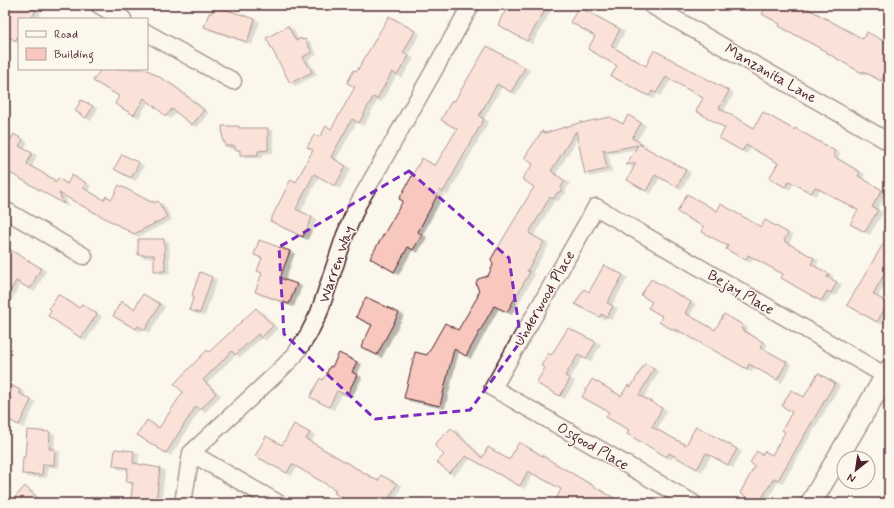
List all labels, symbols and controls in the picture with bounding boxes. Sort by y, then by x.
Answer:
legend [18,18,148,70]
text: Road [54,27,78,43]
street label: Manzanita Lane [721,39,820,108]
text: Building [54,47,94,64]
street label: Warren Way [314,223,360,306]
street label: Underwood Place [509,247,580,350]
street label: Bejay Place [703,266,778,320]
street label: Osgood Place [552,418,632,476]
north arrow [836,450,876,490]
text: N [845,470,858,486]

